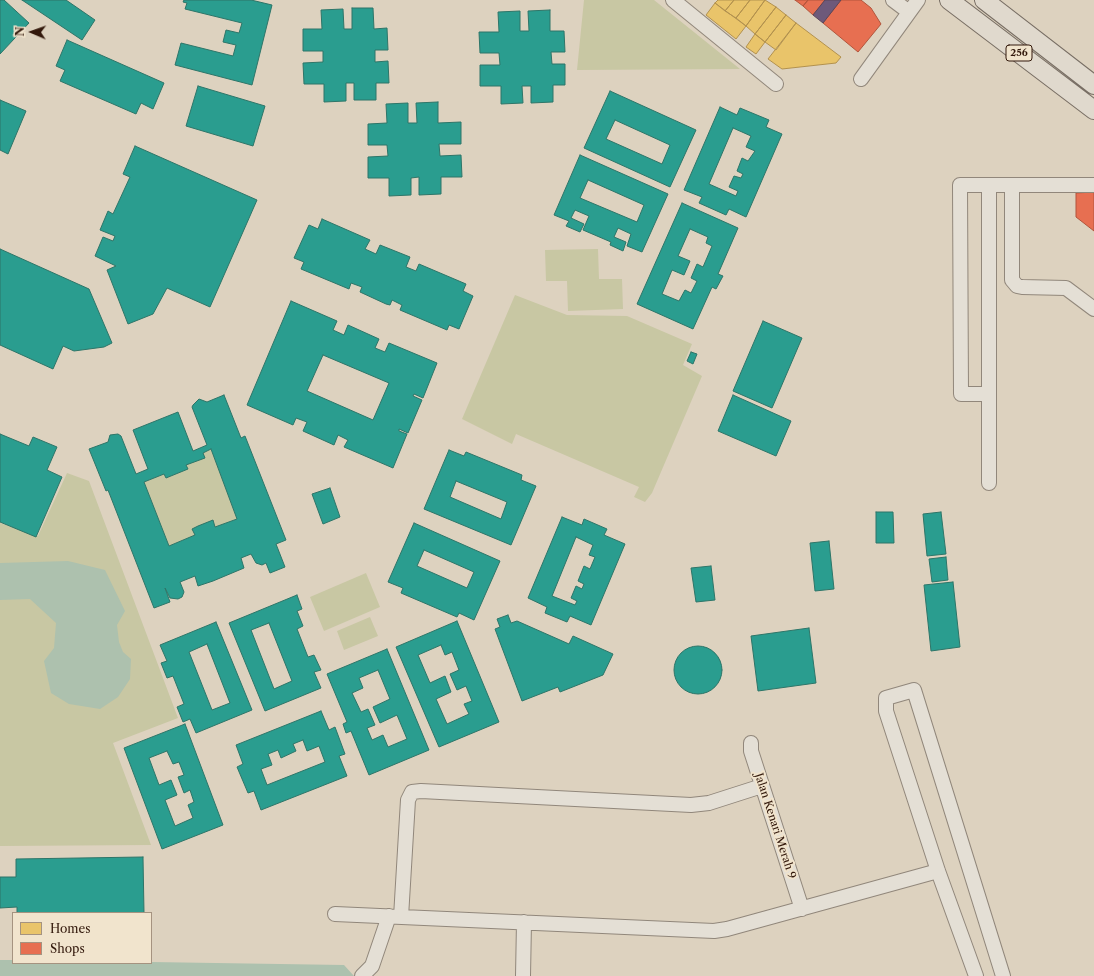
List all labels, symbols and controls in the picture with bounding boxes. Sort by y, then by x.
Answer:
north arrow [12,12,52,52]
text: N [13,27,27,37]
road number: 256 [1006,45,1032,61]
street label: Jalan Kenari Merah 9 [752,772,798,880]
legend [12,912,152,964]
text: Homes [50,921,90,936]
text: Shops [50,941,85,956]

